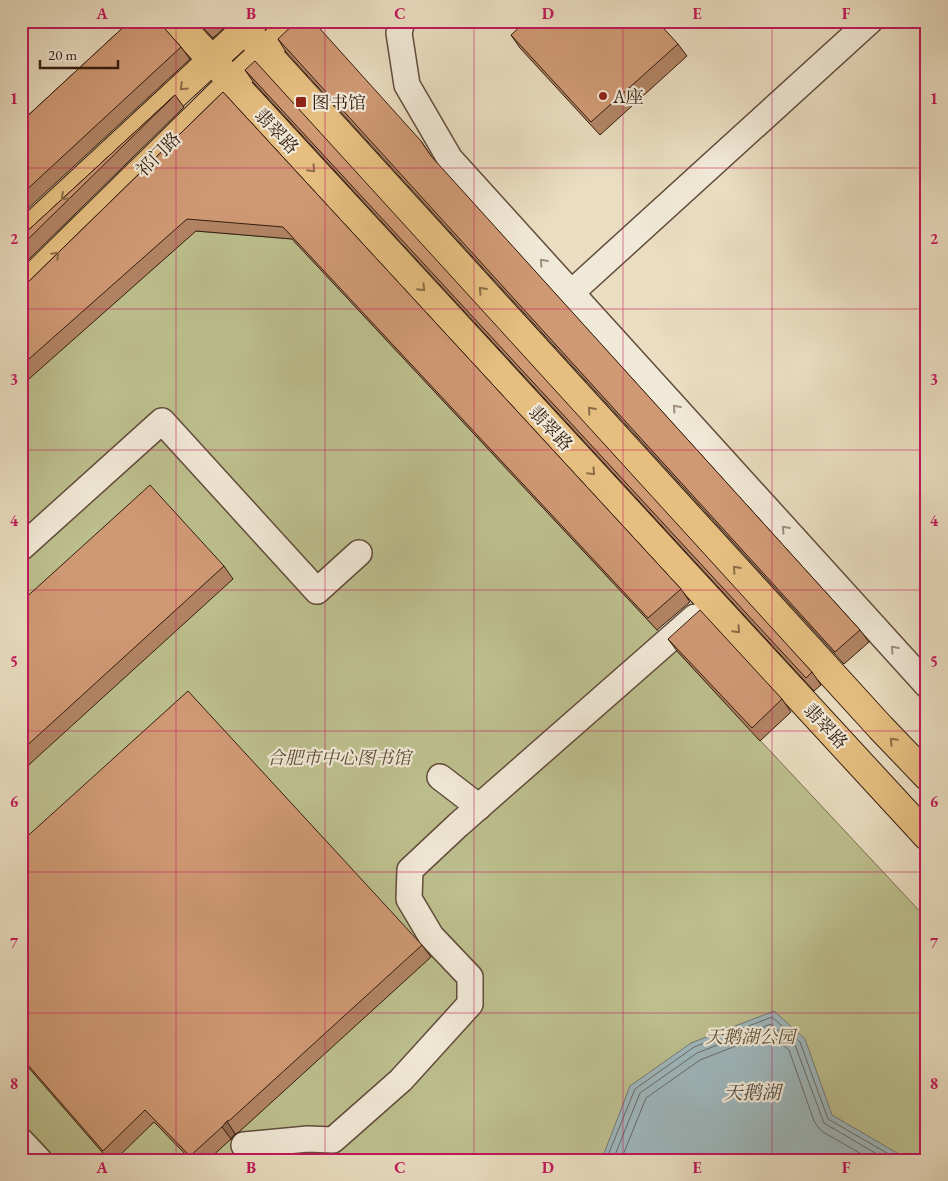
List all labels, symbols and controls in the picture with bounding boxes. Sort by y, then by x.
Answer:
text: A [95,3,108,24]
text: B [246,3,256,24]
text: C [394,3,406,24]
text: D [542,3,554,24]
text: E [692,3,702,24]
text: F [842,3,851,24]
scale bar [40,38,118,70]
text: 20 m [48,45,77,64]
one-way arrow [180,81,189,90]
place label: A座 [612,85,643,108]
text: 1 [10,88,18,109]
text: 1 [930,88,938,109]
marker: A座 [597,90,609,102]
place label: 图书馆 [312,91,366,114]
marker: 图书馆 [294,95,308,109]
street label: 翡翠路 [250,103,304,159]
street label: 祁门路 [131,127,185,181]
one-way arrow [306,163,315,172]
one-way arrow [61,191,70,200]
text: 2 [10,228,19,249]
text: 2 [930,228,939,249]
one-way arrow [50,252,59,261]
one-way arrow [540,258,549,267]
one-way arrow [416,283,425,292]
one-way arrow [479,287,488,296]
text: 3 [10,369,18,390]
text: 3 [930,369,938,390]
street label: 翡翠路 [524,400,578,456]
one-way arrow [673,405,682,414]
one-way arrow [588,407,597,416]
one-way arrow [586,467,595,476]
text: 4 [10,510,19,531]
text: 4 [930,510,939,531]
one-way arrow [782,525,791,534]
one-way arrow [733,566,742,575]
one-way arrow [732,625,741,634]
one-way arrow [891,645,900,654]
text: 5 [10,651,18,672]
text: 5 [930,651,938,672]
street label: 翡翠路 [799,698,853,754]
one-way arrow [890,737,899,746]
park label: 合肥市中心图书馆 [267,746,414,769]
text: 6 [10,791,19,812]
text: 6 [930,791,939,812]
text: 7 [10,932,19,953]
text: 7 [930,932,939,953]
park label: 天鹅湖公园 [705,1025,798,1048]
text: 8 [10,1073,18,1094]
text: 8 [930,1073,938,1094]
water label: 天鹅湖 [723,1080,783,1105]
text: A [95,1157,108,1178]
text: B [246,1157,256,1178]
text: C [394,1157,406,1178]
text: D [542,1157,554,1178]
text: E [692,1157,702,1178]
text: F [842,1157,851,1178]

